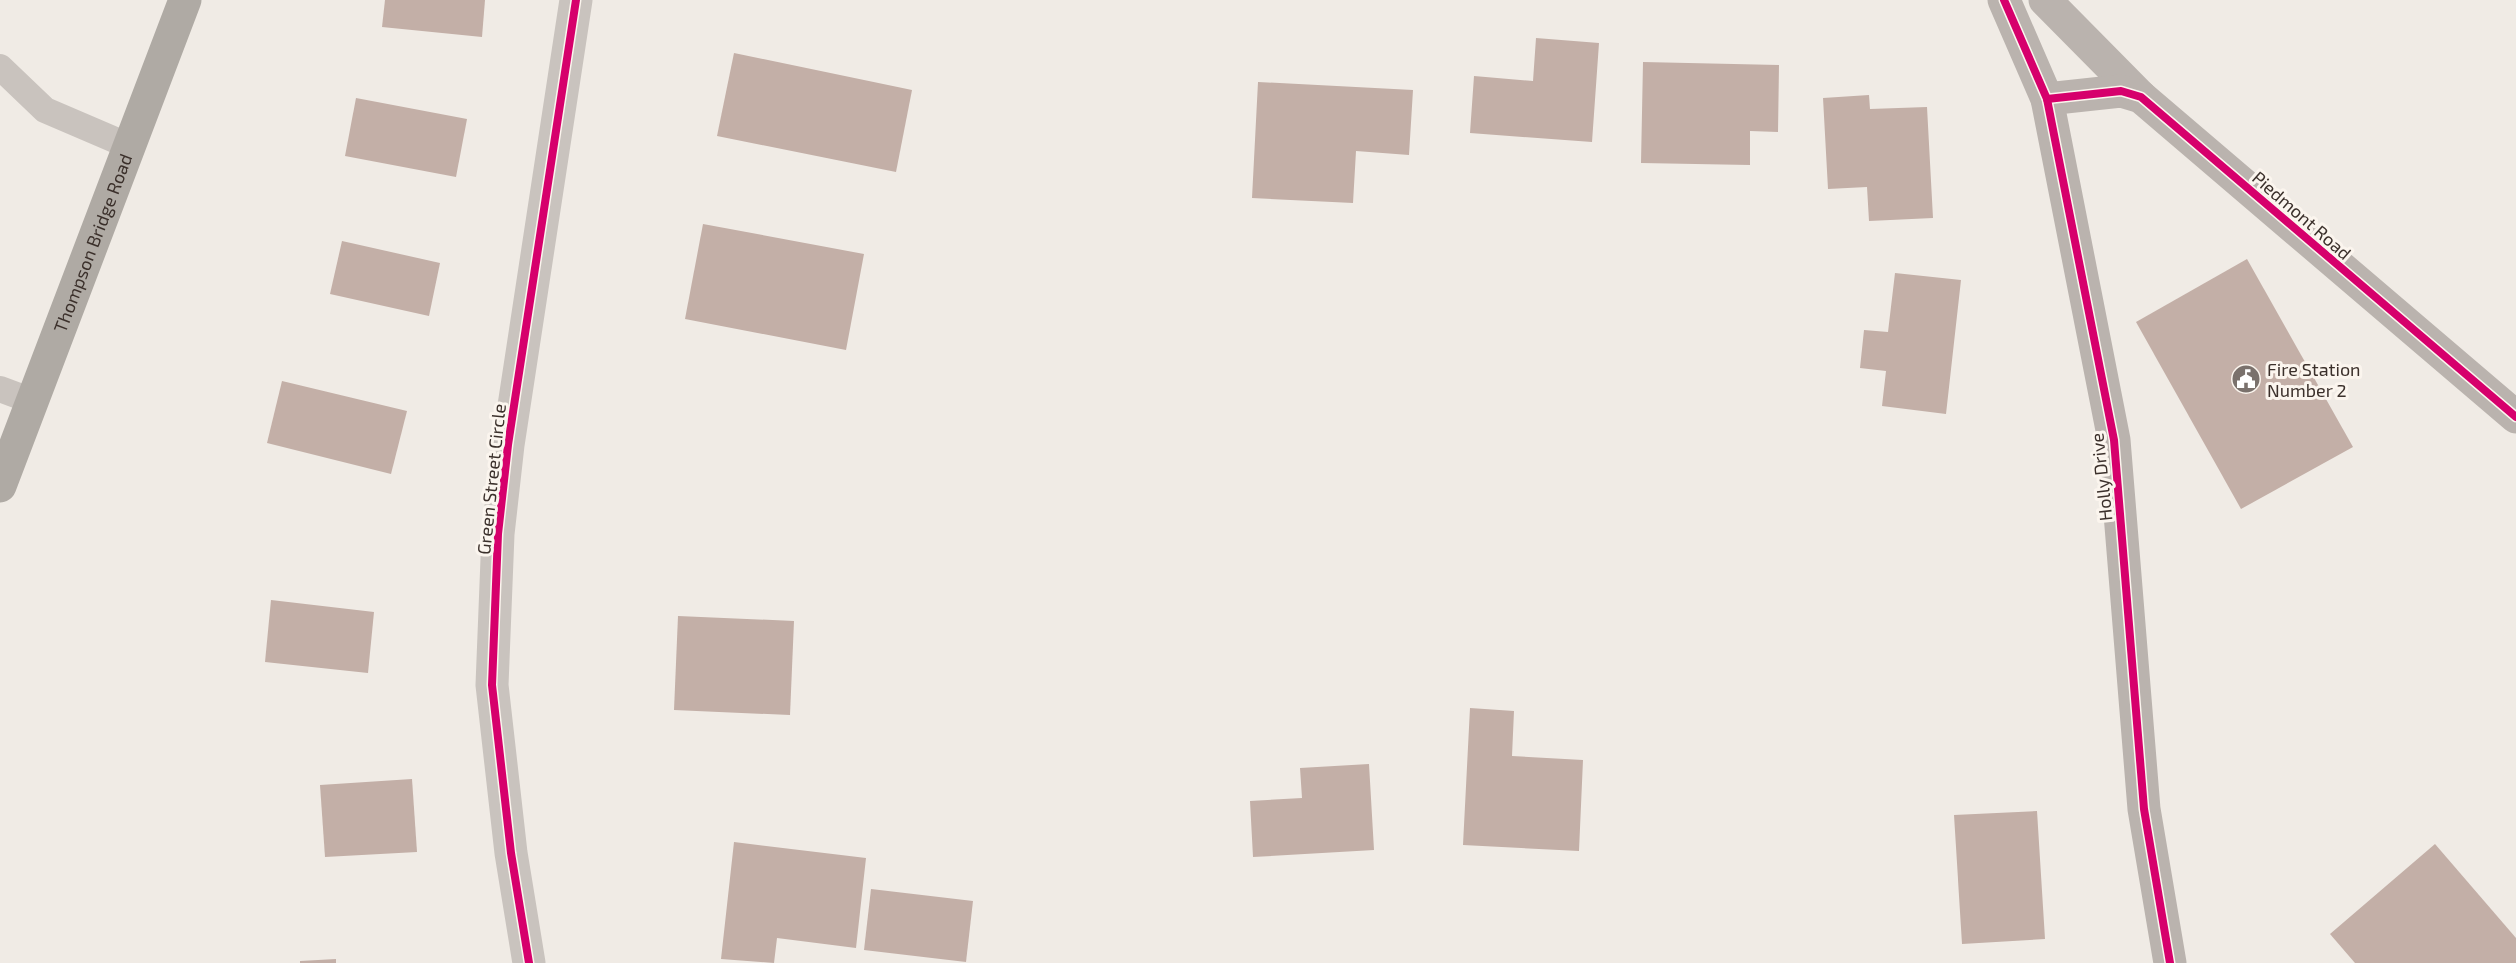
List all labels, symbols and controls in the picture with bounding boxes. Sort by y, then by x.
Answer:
street label: Thompson Bridge Road [48,150,137,336]
street label: Piedmont Road [2248,166,2356,264]
place label: Fire Station Number 2 [2267,358,2361,401]
public building icon: Fire Station Number 2 [2230,363,2262,395]
street label: Green Street Circle [472,402,510,556]
street label: Holly Drive [2085,432,2117,522]

